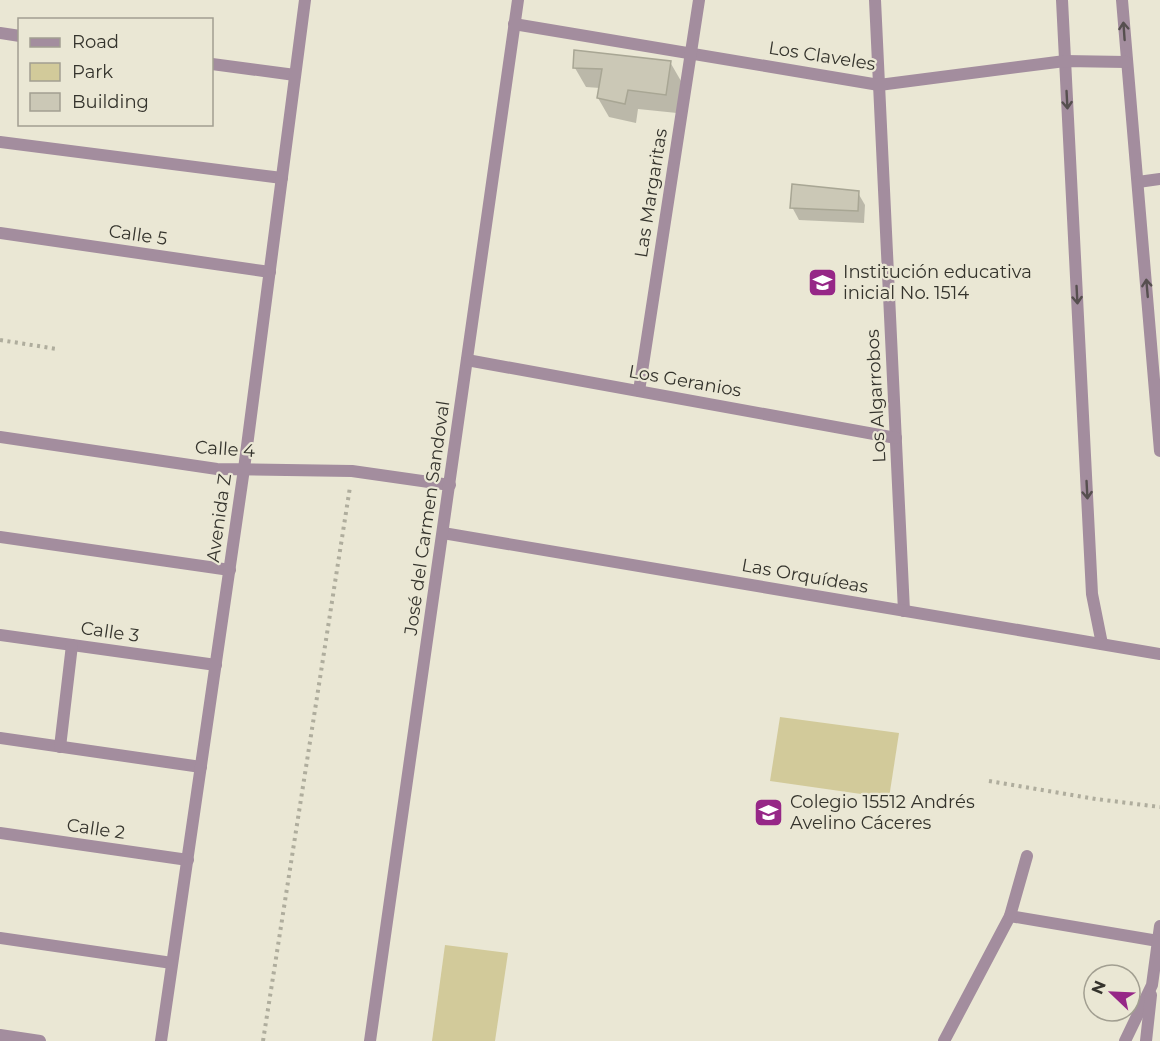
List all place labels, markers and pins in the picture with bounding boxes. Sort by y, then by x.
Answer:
place label: Institución educativa inicial No. 1514 [843,261,1032,304]
school or university icon: Institución educativa inicial No. 1514 [806,266,838,298]
place label: Colegio 15512 Andrés Avelino Cáceres [790,791,975,834]
school or university icon: Colegio 15512 Andrés Avelino Cáceres [753,796,785,828]

